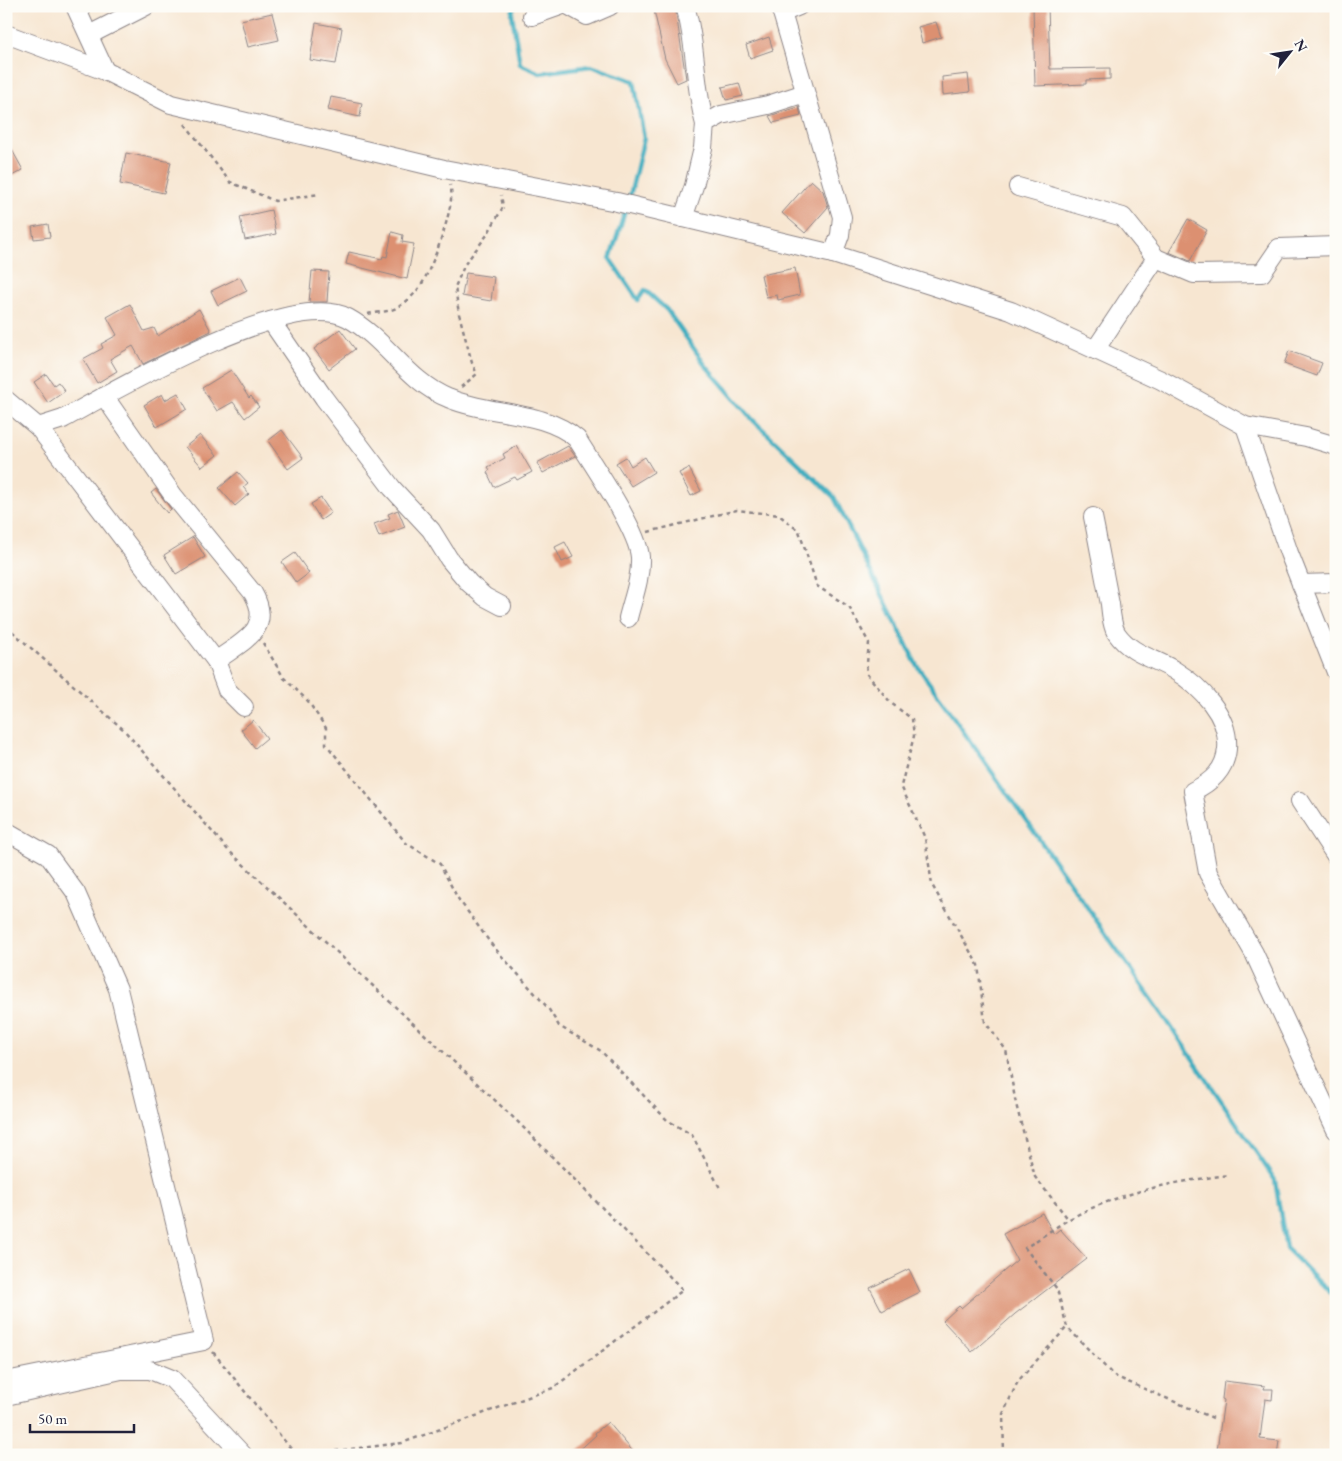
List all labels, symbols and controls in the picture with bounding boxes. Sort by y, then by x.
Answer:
north arrow [1264,28,1314,78]
text: N [1291,36,1312,55]
scale bar [30,1401,134,1433]
text: 50 m [38,1409,67,1428]

